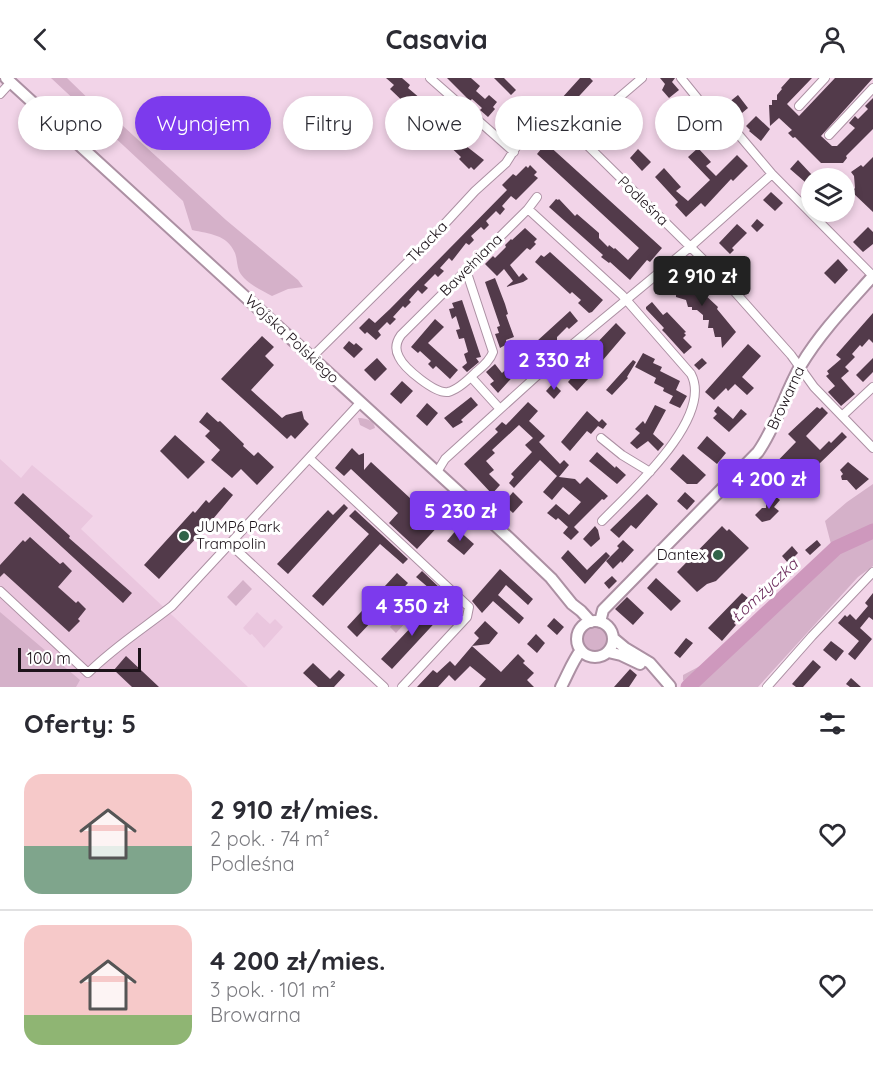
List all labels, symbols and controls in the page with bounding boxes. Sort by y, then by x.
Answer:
text: Casavia [385,22,488,56]
icon: back [24,23,57,56]
icon: person [816,23,849,56]
chip: Kupno [18,96,123,150]
chip: Wynajem [135,96,271,150]
chip: Filtry [283,96,373,150]
chip: Nowe [385,96,483,150]
chip: Mieszkanie [495,96,643,150]
chip: Dom [655,96,744,150]
map controls [801,168,855,222]
button: layers [801,168,855,222]
street label: Podleśna [614,172,673,230]
street label: Tkacka [402,217,451,267]
street label: Bawełniana [435,229,506,300]
pin: 2 910 zł [640,256,764,307]
text: 2 910 zł [667,263,737,288]
street label: Wojska Polskiego [241,290,343,387]
pin: 2 330 zł [492,340,616,391]
text: 2 330 zł [518,347,590,372]
street label: Browarna [763,363,809,433]
pin: 4 200 zł [707,459,831,510]
text: 4 200 zł [732,466,806,491]
pin: 5 230 zł [398,491,522,542]
text: 5 230 zł [424,498,496,523]
place label: JUMP6 Park Trampolin [196,517,281,553]
marker: JUMP6 Park Trampolin [177,529,191,543]
place label: Dantex [657,545,706,564]
marker: Dantex [711,548,725,562]
water label: Łomżyczka [726,553,803,626]
pin: 4 350 zł [350,586,474,637]
text: 4 350 zł [376,593,448,618]
scale bar [18,645,141,672]
text: 100 m [27,648,71,668]
text: Oferty: 5 [24,707,136,740]
icon: filters [816,707,849,740]
text: 2 910 zł/mies. [210,793,379,826]
icon: home [72,798,144,870]
icon: heart [816,818,849,851]
text: 2 pok. · 74 m² [210,826,330,851]
text: Podleśna [210,851,295,876]
text: 4 200 zł/mies. [210,944,385,977]
icon: home [72,949,144,1021]
icon: heart [816,969,849,1002]
text: 3 pok. · 101 m² [210,977,336,1002]
text: Browarna [210,1002,301,1027]

